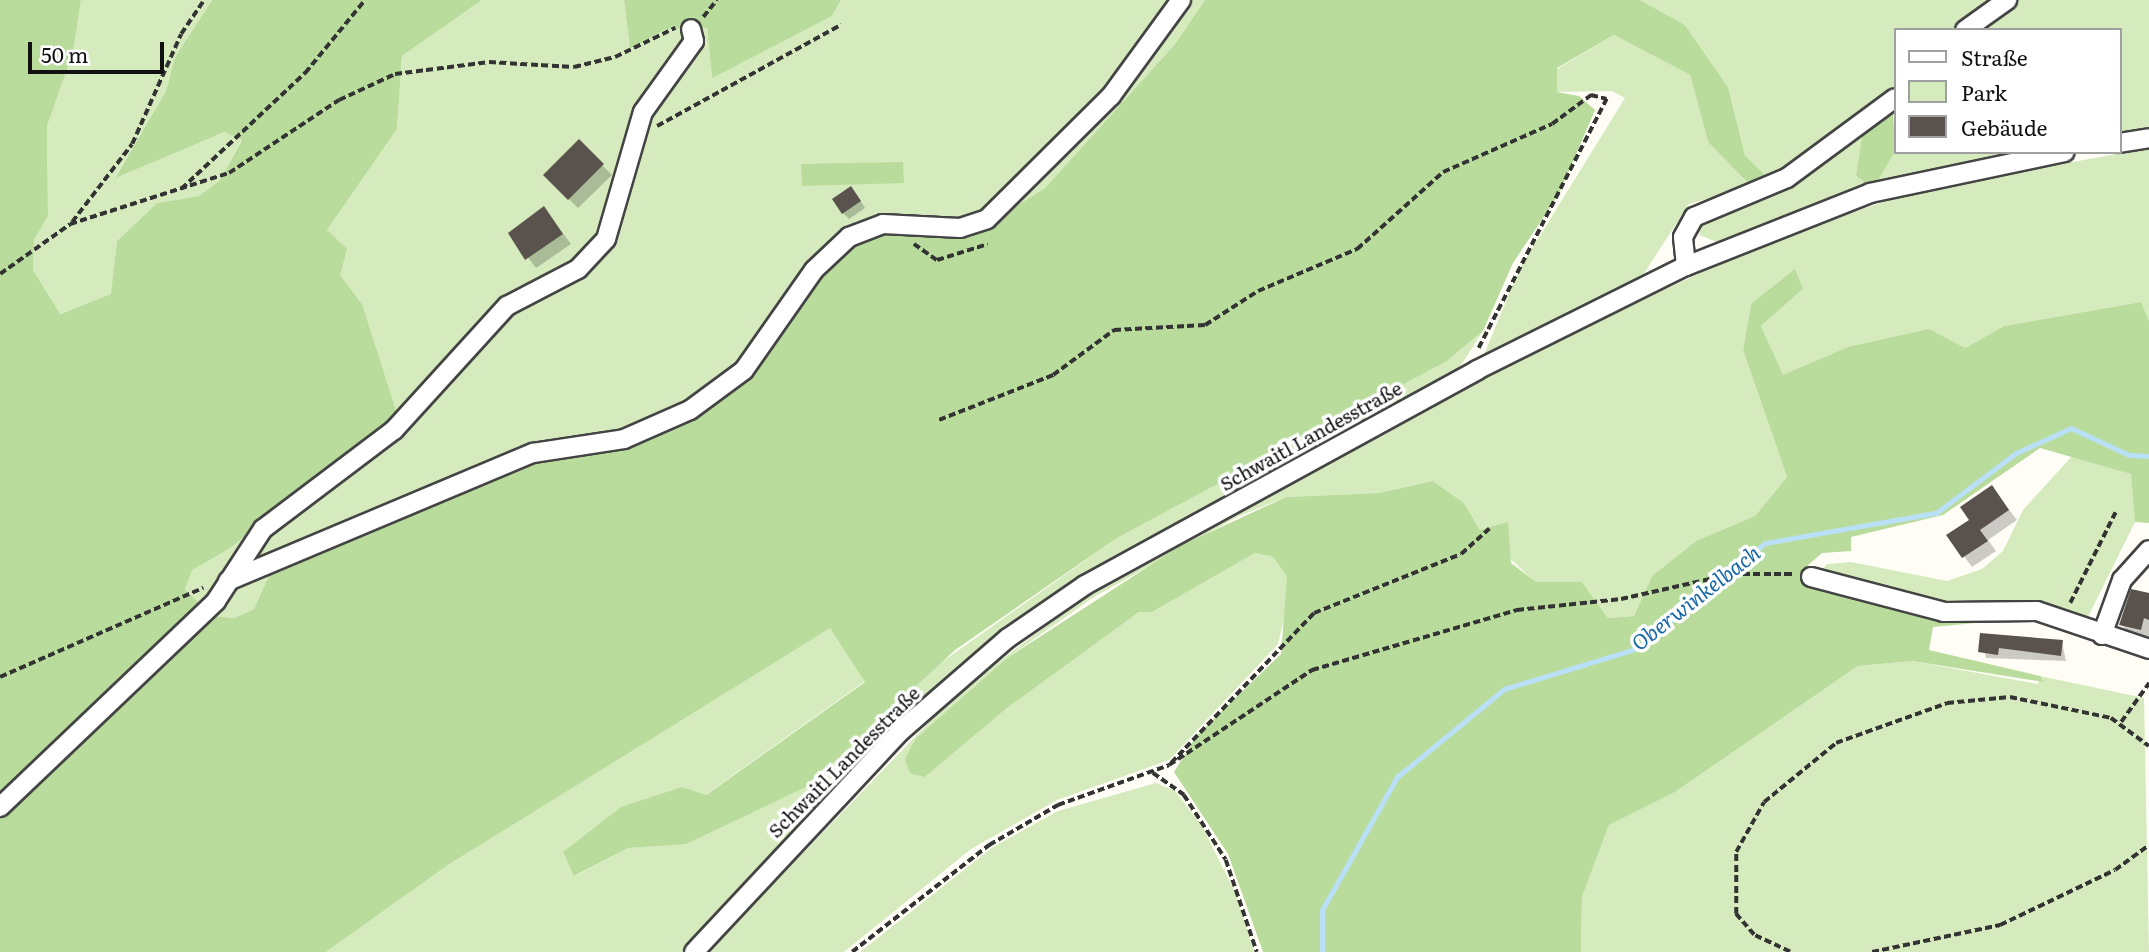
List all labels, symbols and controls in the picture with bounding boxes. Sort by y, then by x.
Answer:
scale bar [32,28,168,72]
legend [1894,28,2121,154]
text: 50 m [41,38,88,69]
text: Straße [1961,41,2028,72]
text: Park [1961,76,2007,107]
text: Gebäude [1961,111,2047,142]
street label: Schwaitl Landesstraße [1216,376,1406,496]
water label: Oberwinkelbach [1626,539,1764,655]
street label: Schwaitl Landesstraße [764,682,924,842]

